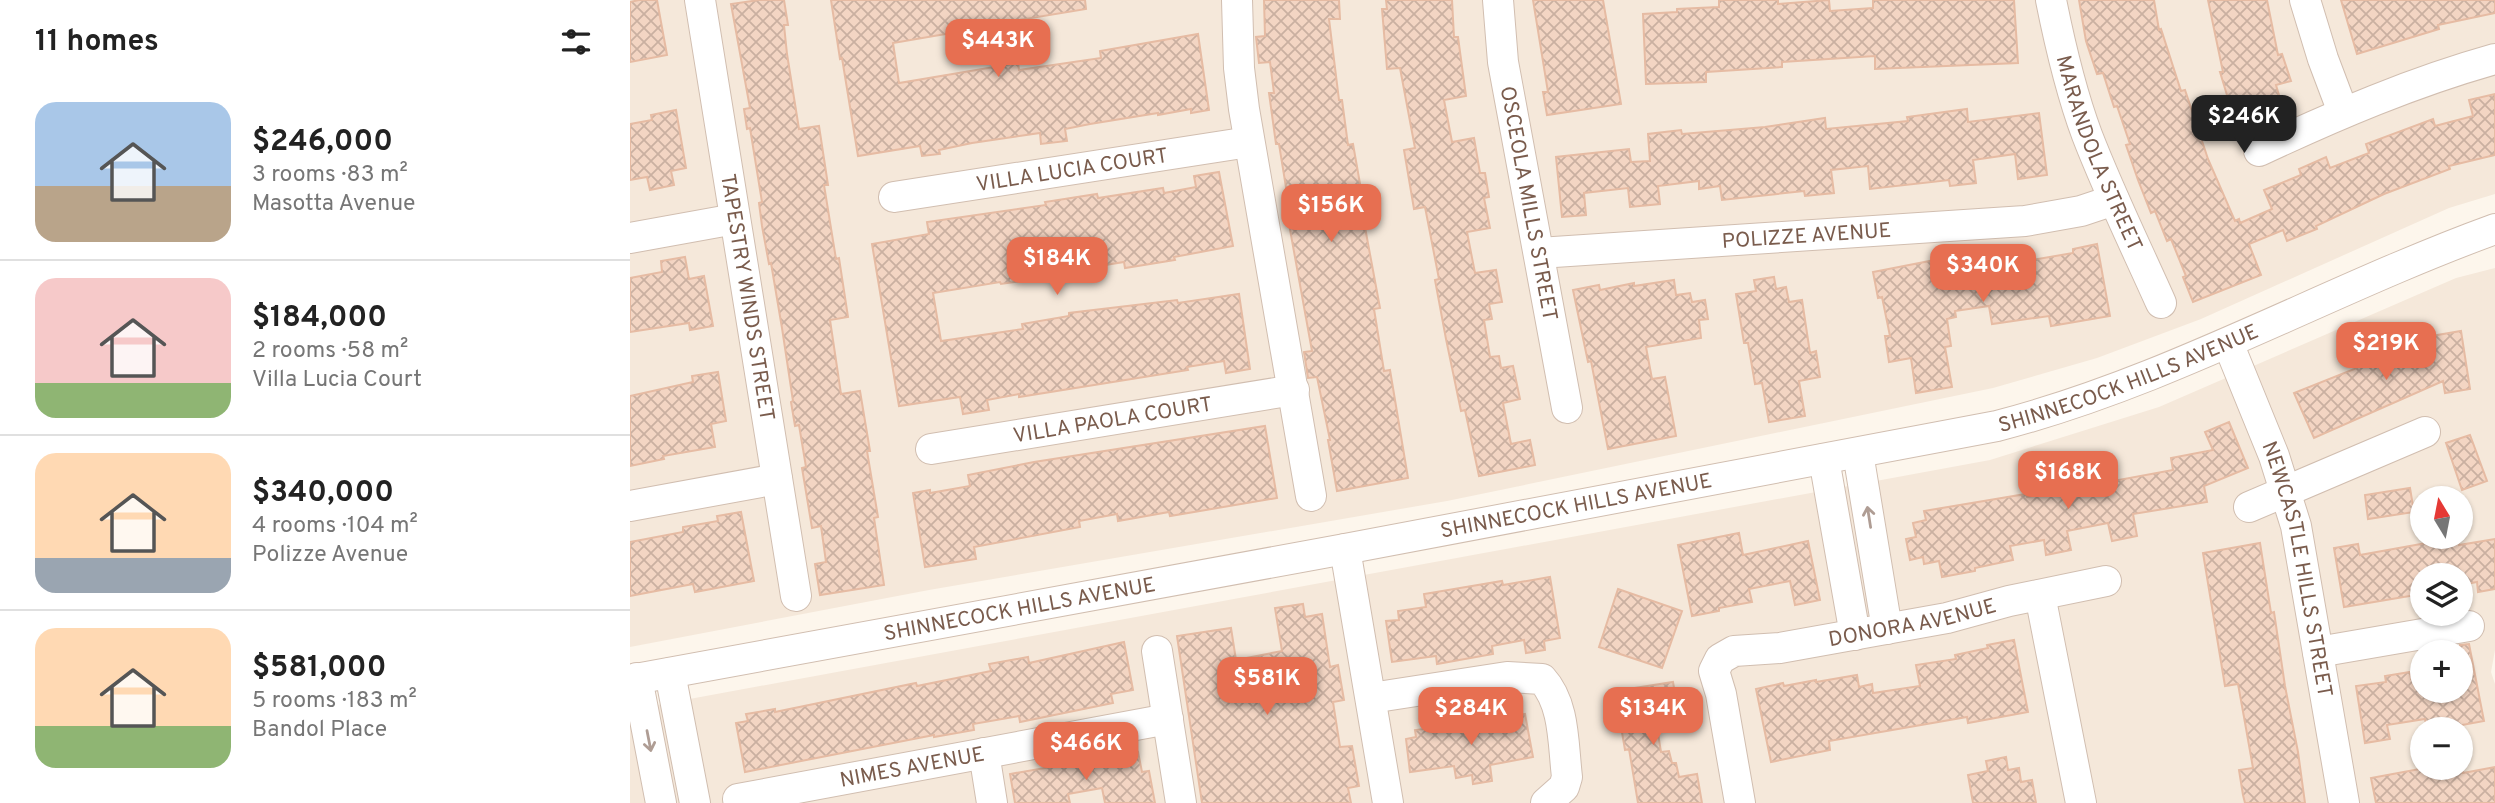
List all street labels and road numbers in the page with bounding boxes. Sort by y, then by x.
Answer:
street label: MARANDOLA STREET [2049,53,2148,256]
street label: OSCEOLA MILLS STREET [1493,84,1563,323]
street label: VILLA LUCIA COURT [974,143,1170,199]
street label: TAPESTRY WINDS STREET [713,172,780,423]
street label: POLIZZE AVENUE [1721,218,1892,256]
street label: SHINNECOCK HILLS AVENUE [1995,319,2263,440]
street label: VILLA PAOLA COURT [1011,391,1214,450]
street label: NEWCASTLE HILLS STREET [2254,438,2337,700]
street label: SHINNECOCK HILLS AVENUE [1438,468,1714,546]
street label: SHINNECOCK HILLS AVENUE [882,572,1158,648]
street label: DONORA AVENUE [1826,593,2000,654]
street label: NIMES AVENUE [838,741,987,795]

